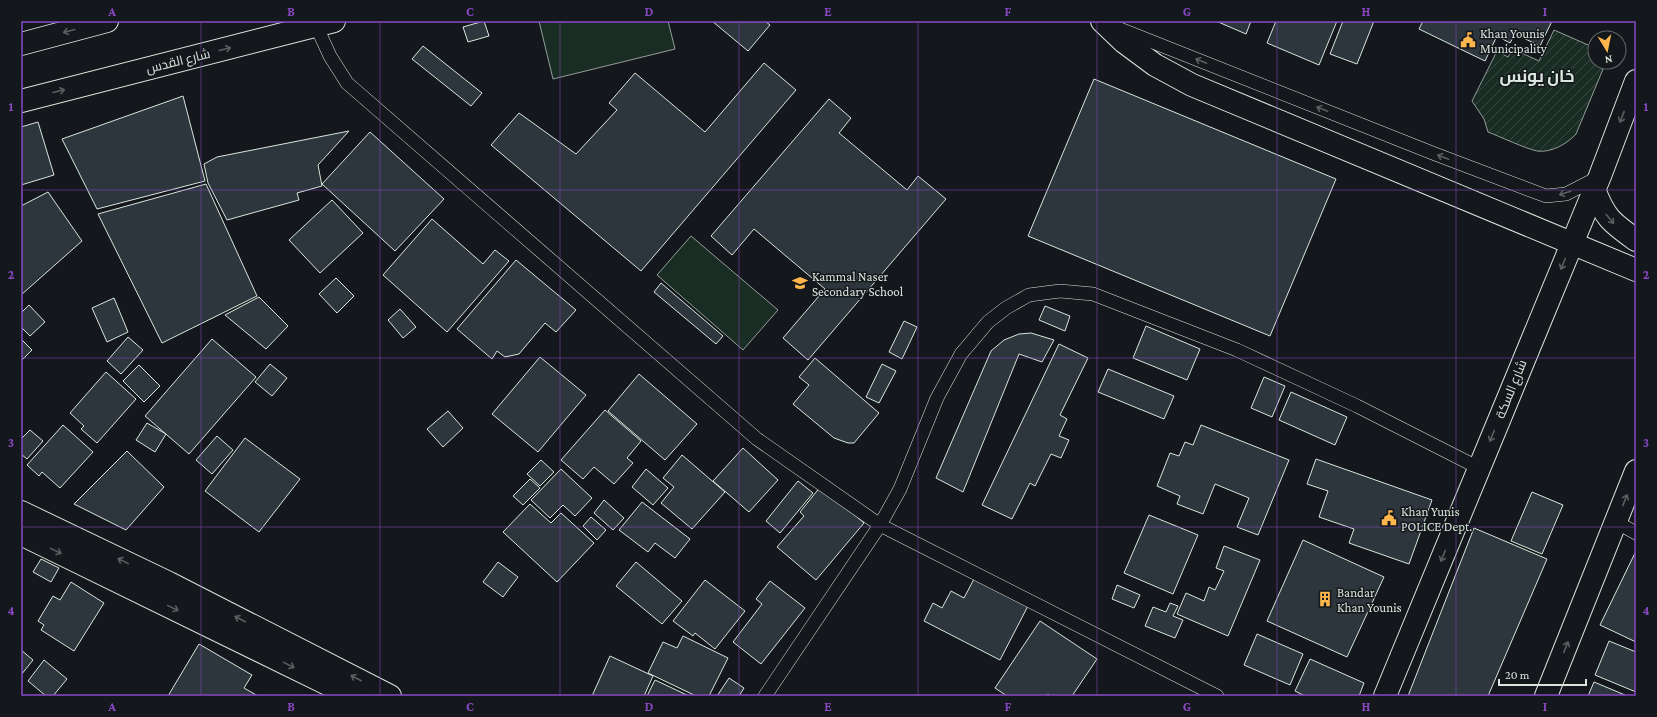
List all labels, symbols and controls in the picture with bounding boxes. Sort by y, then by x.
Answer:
text: A [107,4,116,19]
text: B [287,4,295,19]
text: C [466,4,474,19]
text: D [645,4,654,19]
text: E [824,4,832,19]
text: F [1005,4,1012,19]
text: G [1183,4,1191,19]
text: H [1362,4,1371,19]
text: I [1543,4,1547,19]
place label: Khan Younis Municipality [1480,26,1548,56]
one-way arrow [63,28,76,35]
north arrow [1587,30,1627,70]
public building icon: Khan Younis Municipality [1459,31,1477,49]
one-way arrow [219,45,232,52]
street label: شارع القدس [144,46,212,77]
text: N [1604,53,1613,66]
one-way arrow [1196,57,1208,65]
district label: خان يونس [1499,67,1575,86]
one-way arrow [52,87,65,95]
text: 1 [9,99,14,114]
text: 1 [1644,99,1649,114]
one-way arrow [1317,105,1329,113]
one-way arrow [1618,111,1626,123]
one-way arrow [1437,153,1449,161]
one-way arrow [1559,190,1572,197]
one-way arrow [1605,213,1614,224]
one-way arrow [1559,257,1566,269]
text: 2 [8,267,15,282]
text: 2 [1643,267,1650,282]
place label: Kammal Naser Secondary School [812,269,904,299]
school or university icon: Kammal Naser Secondary School [791,274,809,292]
street label: شارع السكة [1492,357,1530,421]
one-way arrow [1488,429,1496,441]
text: 3 [8,435,14,450]
text: 3 [1643,435,1649,450]
one-way arrow [1621,494,1629,506]
place label: Khan Yunis POLICE Dept. [1401,504,1472,534]
public building icon: Khan Yunis POLICE Dept. [1380,509,1398,527]
one-way arrow [50,548,62,555]
one-way arrow [1438,549,1446,561]
one-way arrow [118,557,130,564]
place label: Bandar Khan Younis [1337,585,1402,615]
building icon: Bandar Khan Younis [1316,590,1334,608]
text: 4 [7,603,15,618]
text: 4 [1642,603,1650,618]
one-way arrow [166,605,178,612]
one-way arrow [234,615,246,622]
one-way arrow [1563,641,1570,653]
scale bar [1499,661,1586,687]
one-way arrow [283,662,295,669]
text: 20 m [1505,668,1530,682]
one-way arrow [350,674,362,681]
text: A [107,699,116,714]
text: B [287,699,295,714]
text: C [466,699,474,714]
text: D [645,699,654,714]
text: E [824,699,832,714]
text: F [1005,699,1012,714]
text: G [1183,699,1191,714]
text: H [1362,699,1371,714]
text: I [1543,699,1547,714]

